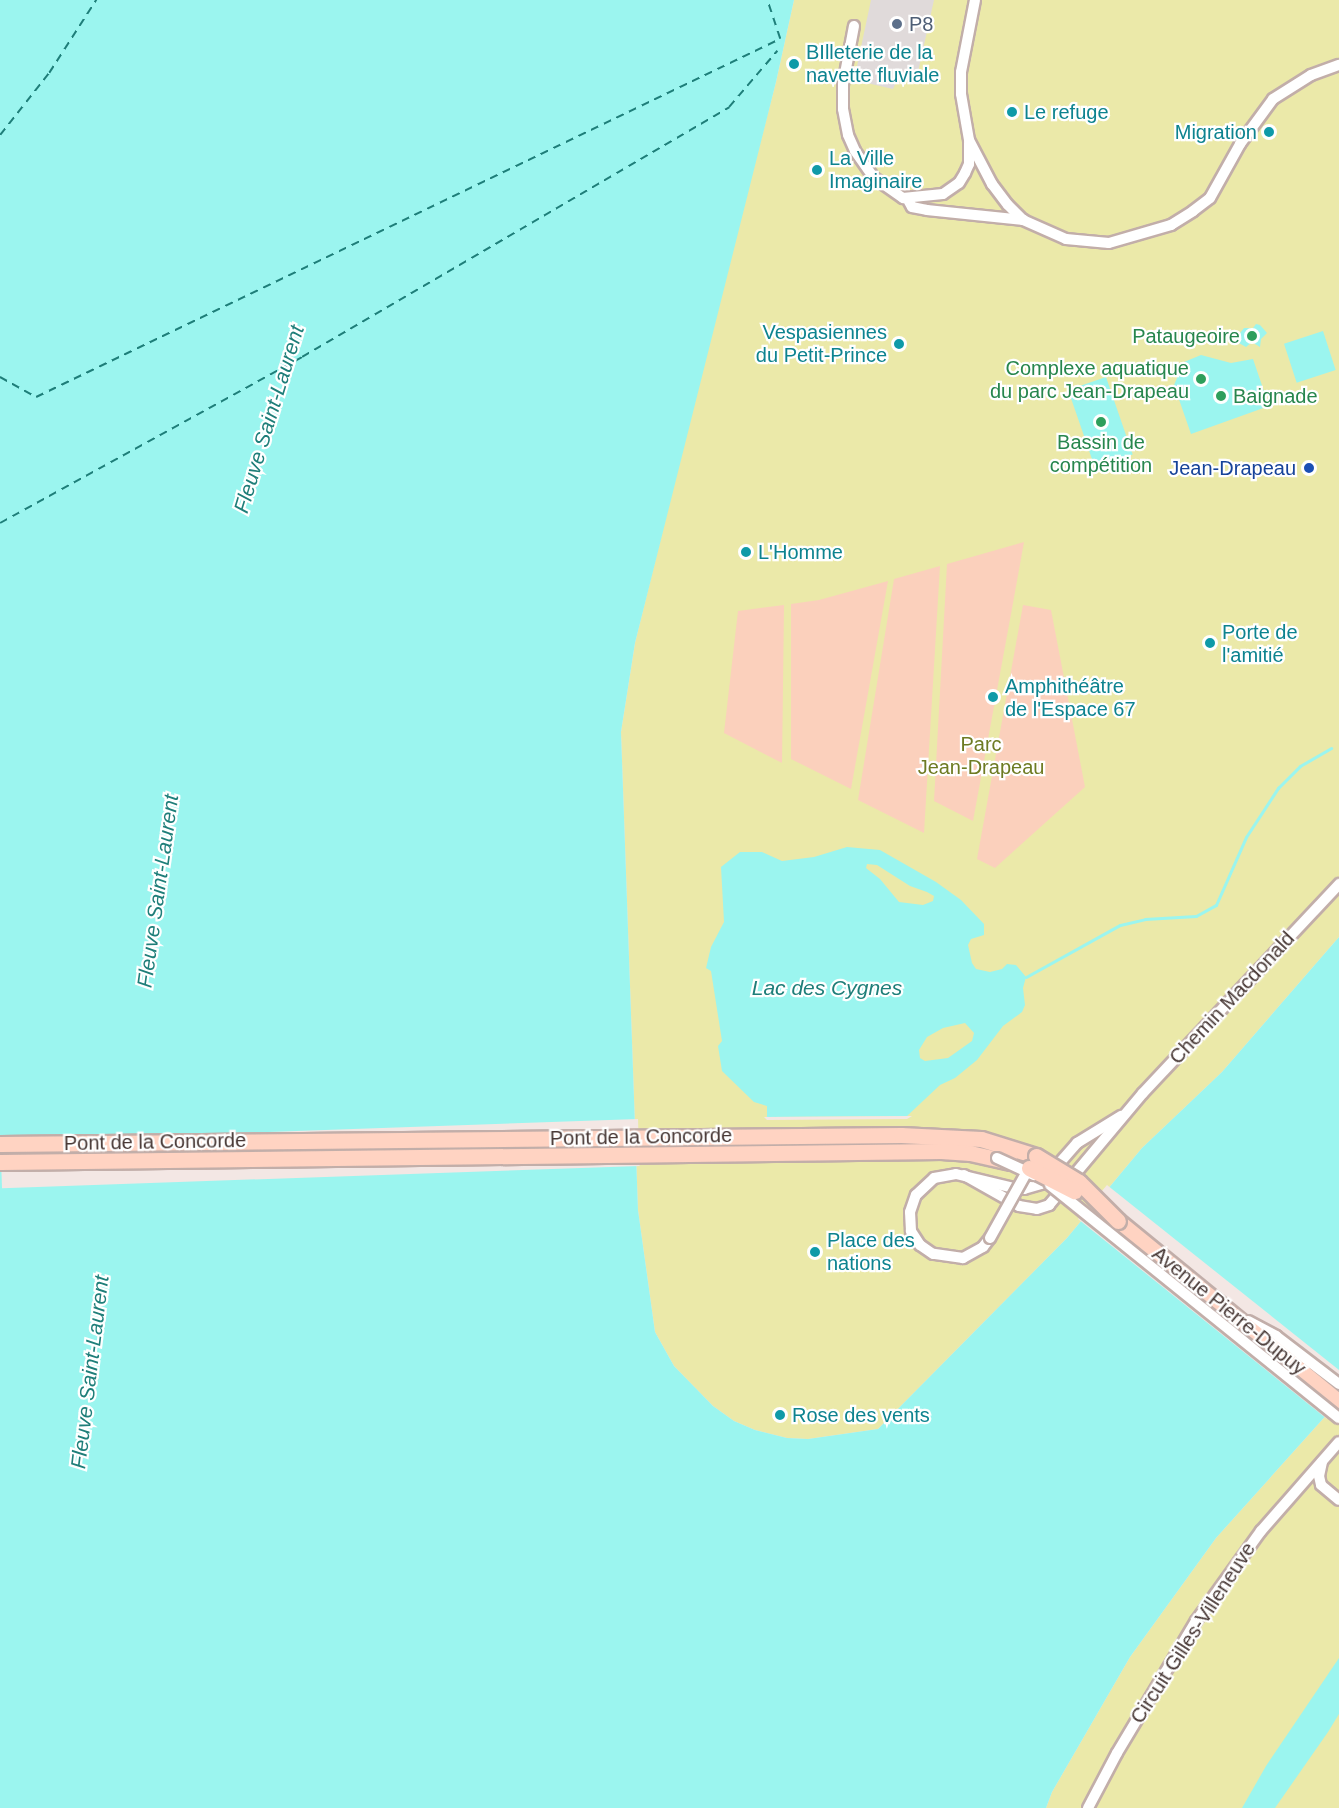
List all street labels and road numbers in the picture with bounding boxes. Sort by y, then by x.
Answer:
street label: Chemin Macdonald [1164,927,1300,1069]
street label: Pont de la Concorde [550,1123,732,1151]
street label: Pont de la Concorde [64,1128,246,1156]
street label: Avenue Pierre-Dupuy [1147,1242,1311,1380]
street label: Circuit Gilles-Villeneuve [1126,1538,1260,1728]

